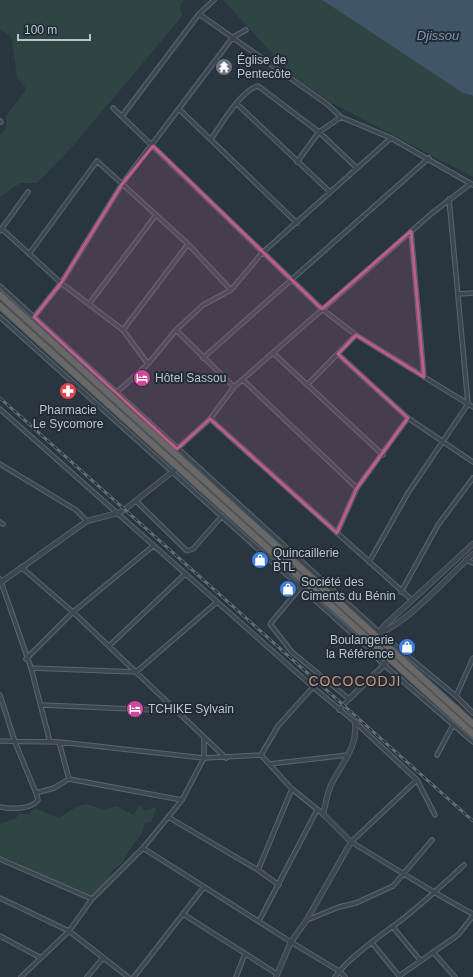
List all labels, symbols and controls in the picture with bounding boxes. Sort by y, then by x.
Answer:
scale bar [18,16,90,42]
text: 100 m [24,23,57,37]
water label: Djissou [417,28,459,43]
place label: Église de Pentecôte [237,52,291,81]
temple icon: Église de Pentecôte [214,57,234,77]
hotel icon: Hôtel Sassou [132,368,152,388]
place label: Hôtel Sassou [155,371,226,385]
pharmacy icon: Pharmacie Le Sycomore [58,381,78,401]
place label: Pharmacie Le Sycomore [33,403,104,431]
place label: Quincaillerie BTL [273,546,339,574]
shop icon: Quincaillerie BTL [250,550,270,570]
place label: Société des Ciments du Bénin [301,575,396,603]
shop icon: Société des Ciments du Bénin [278,579,298,599]
place label: Boulangerie la Référence [326,633,394,661]
shop icon: Boulangerie la Référence [397,637,417,657]
district label: COCOCODJI [309,673,402,689]
hotel icon: TCHIKE Sylvain [125,699,145,719]
place label: TCHIKE Sylvain [148,702,234,716]

